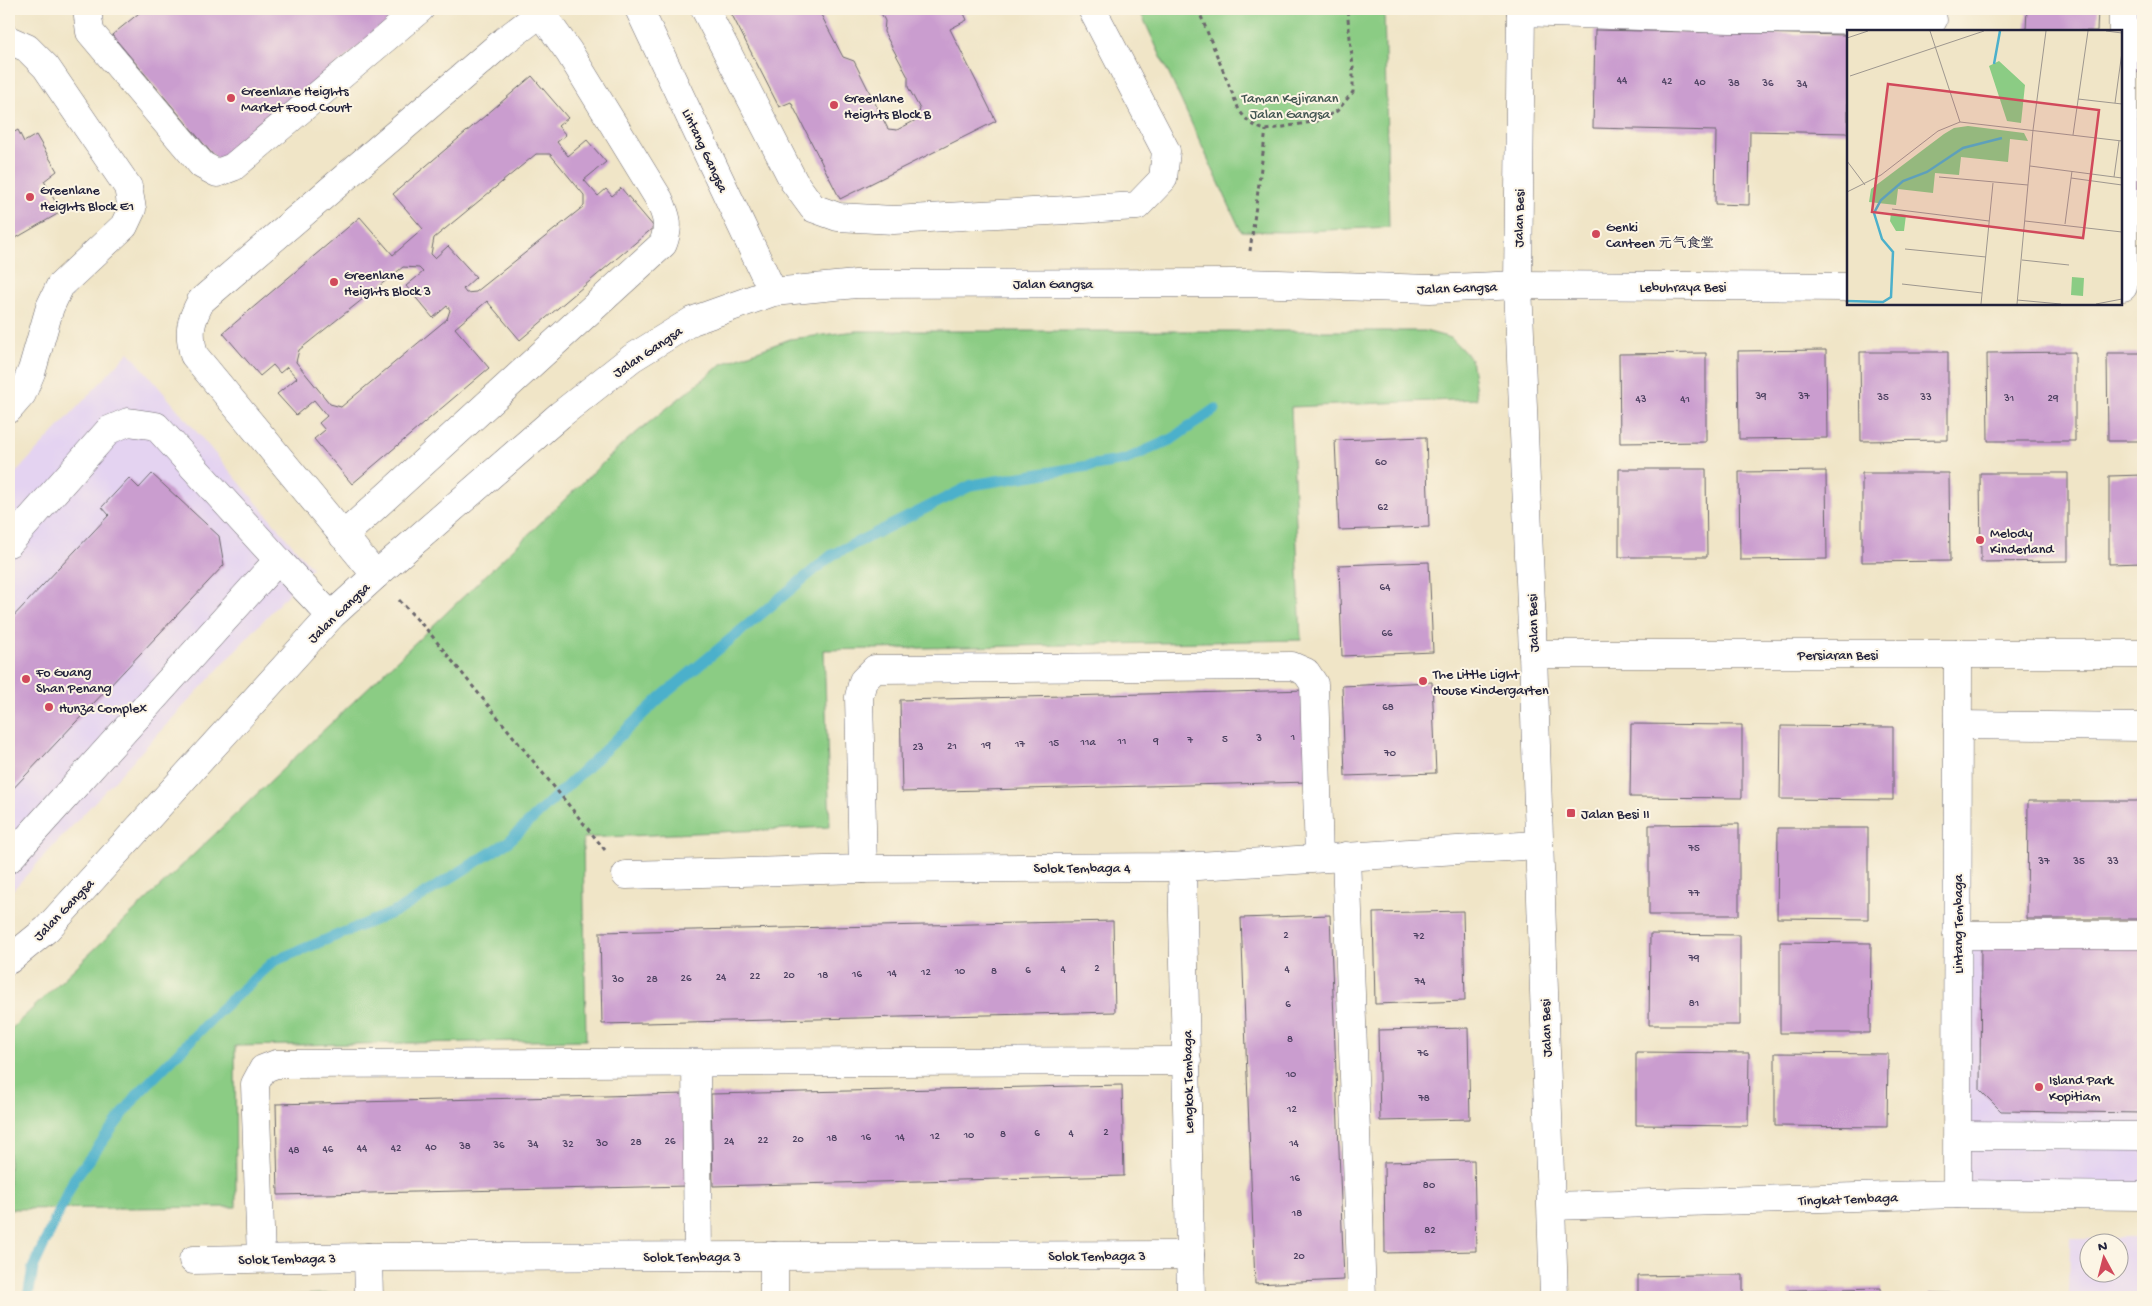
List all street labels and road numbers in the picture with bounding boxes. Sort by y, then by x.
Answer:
street label: Lintang Gangsa [677,107,731,197]
street label: Jalan Besi [1511,189,1530,247]
street label: Jalan Gangsa [1013,277,1094,294]
street label: Jalan Gangsa [1417,280,1499,299]
street label: Lebuhraya Besi [1639,280,1727,297]
street label: Jalan Gangsa [610,323,687,383]
street label: Jalan Gangsa [305,579,375,648]
street label: Jalan Besi [1525,593,1544,652]
street label: Persiaran Besi [1796,648,1879,665]
street label: Solok Tembaga 4 [1033,861,1131,878]
street label: Lintang Tembaga [1951,873,1968,974]
street label: Jalan Gangsa [31,875,100,945]
street label: Jalan Besi [1538,998,1557,1057]
street label: Lengkok Tembaga [1180,1029,1199,1134]
street label: Tingkat Tembaga [1797,1190,1899,1211]
street label: Solok Tembaga 3 [1048,1249,1146,1266]
street label: Solok Tembaga 3 [643,1250,741,1267]
street label: Solok Tembaga 3 [238,1251,336,1270]

